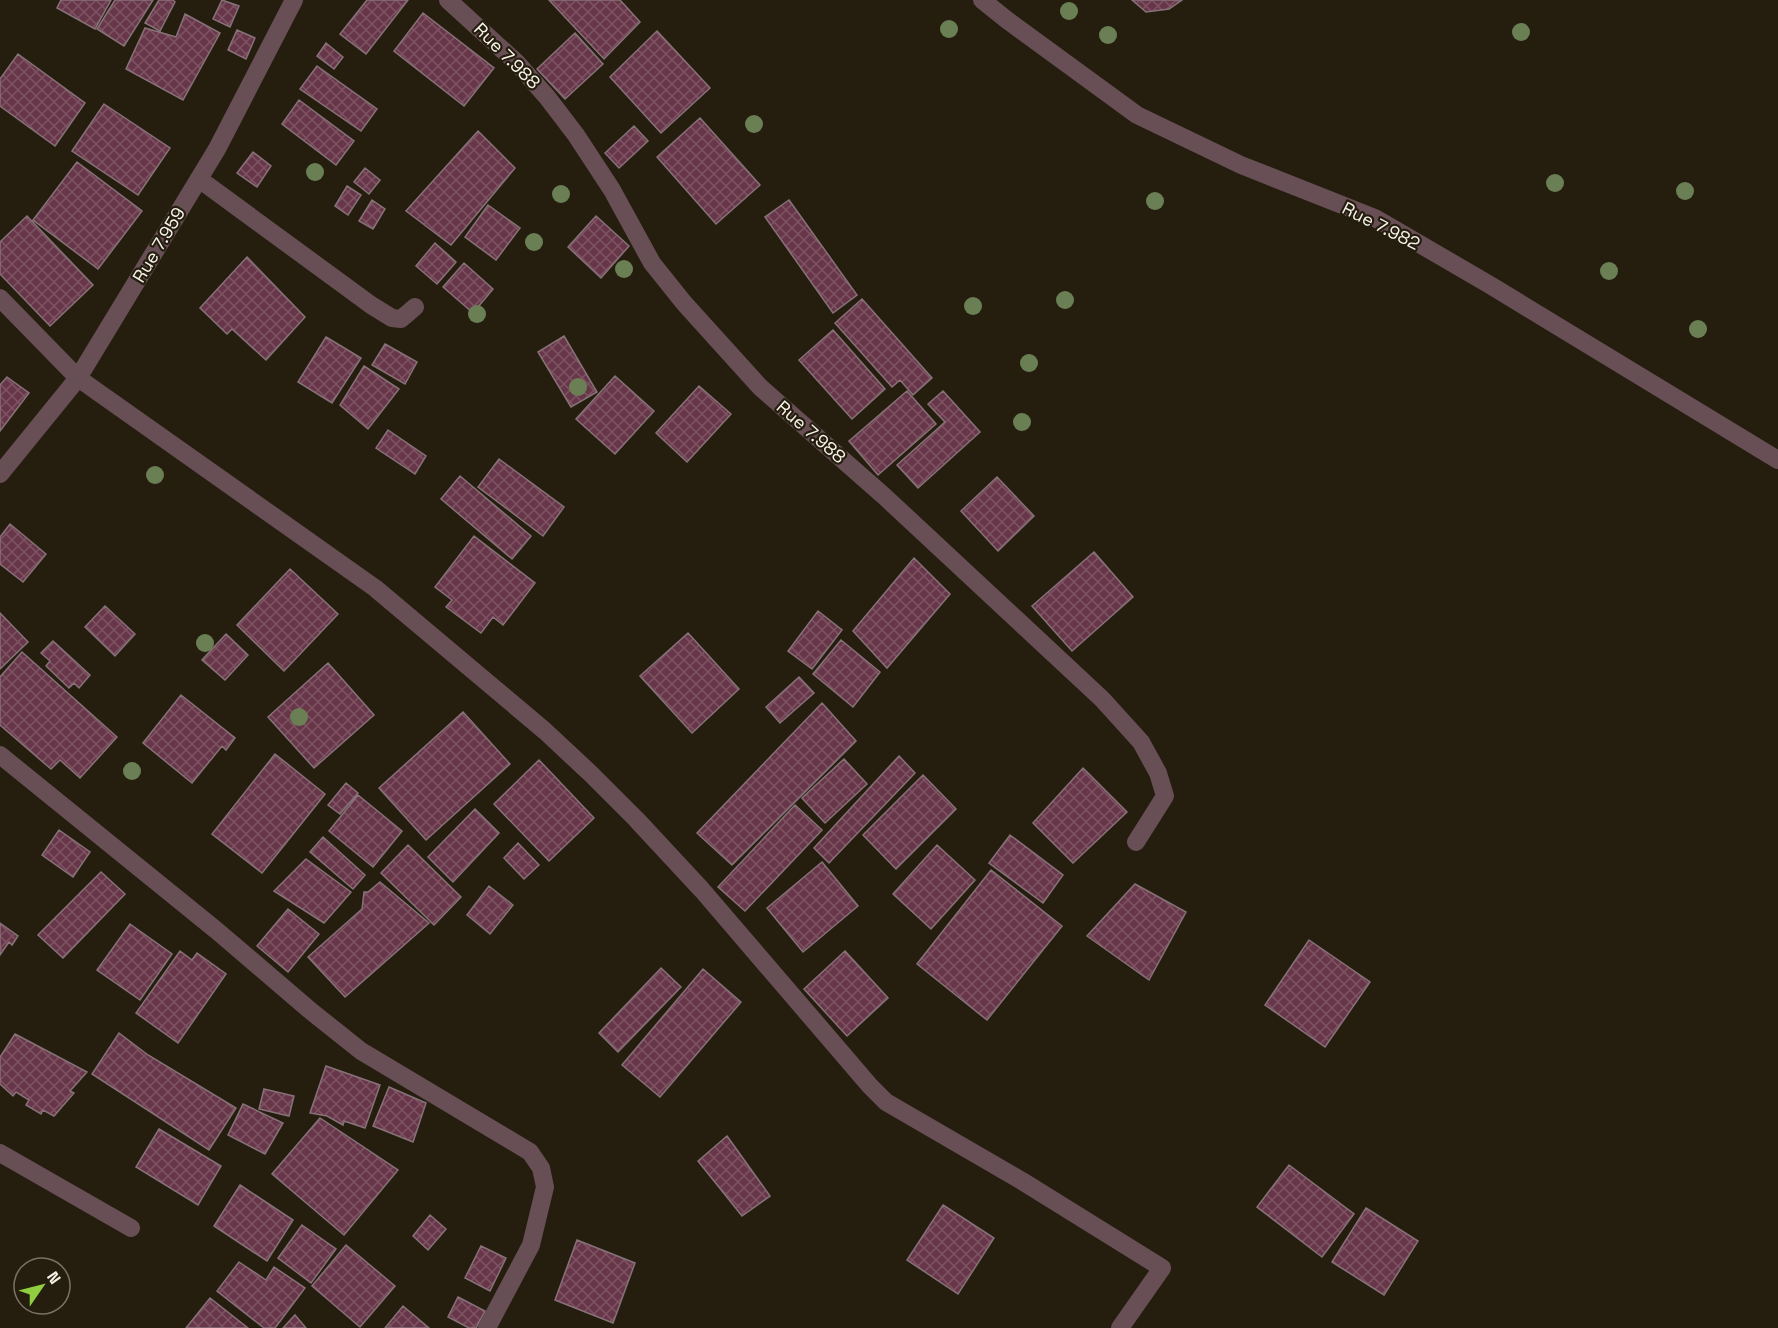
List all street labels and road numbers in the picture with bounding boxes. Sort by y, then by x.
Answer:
street label: Rue 7.988 [469,18,545,94]
street label: Rue 7.982 [1338,196,1424,255]
street label: Rue 7.959 [127,203,190,287]
street label: Rue 7.988 [772,395,851,468]

